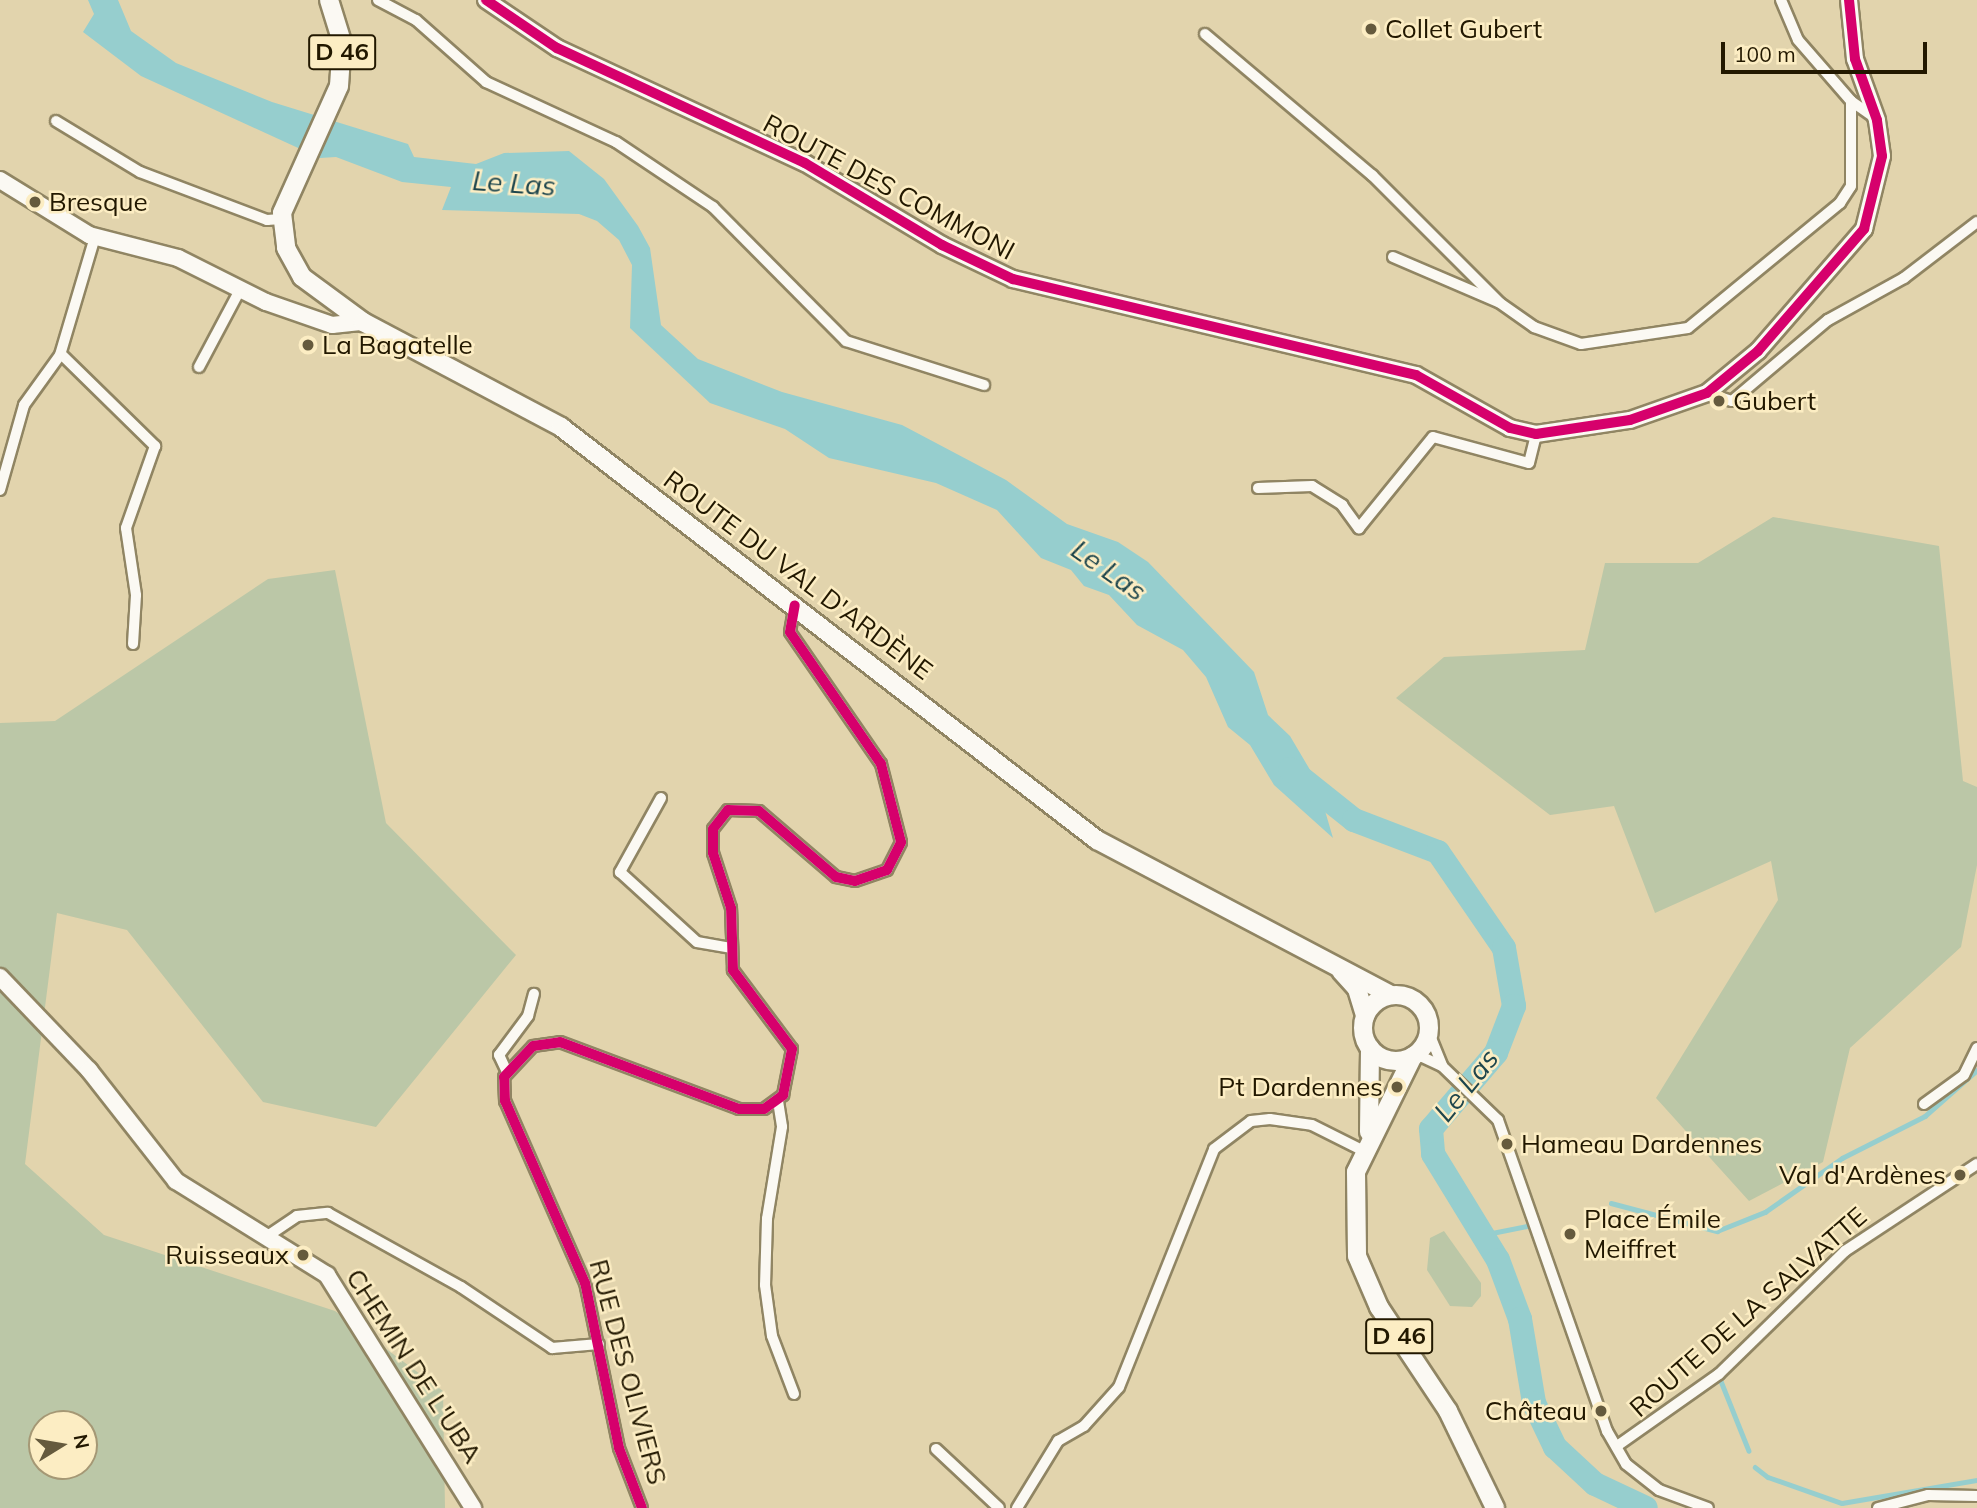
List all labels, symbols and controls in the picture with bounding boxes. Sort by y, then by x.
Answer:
place label: Collet Gubert [1385,13,1542,45]
marker: Collet Gubert [1363,21,1379,37]
scale bar [1725,28,1932,72]
road number: D 46 [307,32,377,72]
text: 100 m [1734,41,1796,67]
street label: ROUTE DES COMMONI [758,107,1020,267]
water label: Le Las [471,163,557,203]
place label: Bresque [49,186,148,218]
marker: Bresque [27,194,43,210]
place label: La Bagatelle [322,329,473,361]
marker: La Bagatelle [300,337,316,353]
place label: Gubert [1733,385,1816,417]
marker: Gubert [1711,393,1727,409]
street label: ROUTE DU VAL D'ARDÈNE [657,464,939,686]
water label: Le Las [1065,532,1153,608]
water label: Le Las [1427,1042,1505,1128]
place label: Pt Dardennes [1218,1071,1383,1103]
marker: Pt Dardennes [1389,1079,1405,1095]
place label: Hameau Dardennes [1521,1128,1762,1160]
marker: Hameau Dardennes [1499,1136,1515,1152]
place label: Val d'Ardènes [1779,1159,1946,1191]
marker: Val d'Ardènes [1952,1167,1968,1183]
street label: ROUTE DE LA SALVATTE [1623,1201,1873,1423]
place label: Place Émile Meiffret [1584,1203,1721,1264]
marker: Place Émile Meiffret [1562,1226,1578,1242]
place label: Ruisseaux [165,1239,289,1271]
marker: Ruisseaux [295,1247,311,1263]
street label: RUE DES OLIVIERS [583,1256,673,1488]
street label: CHEMIN DE L'UBA [340,1263,488,1469]
road number: D 46 [1364,1316,1434,1356]
place label: Château [1485,1395,1587,1427]
marker: Château [1593,1403,1609,1419]
north arrow [28,1410,98,1480]
text: N [68,1432,95,1451]

